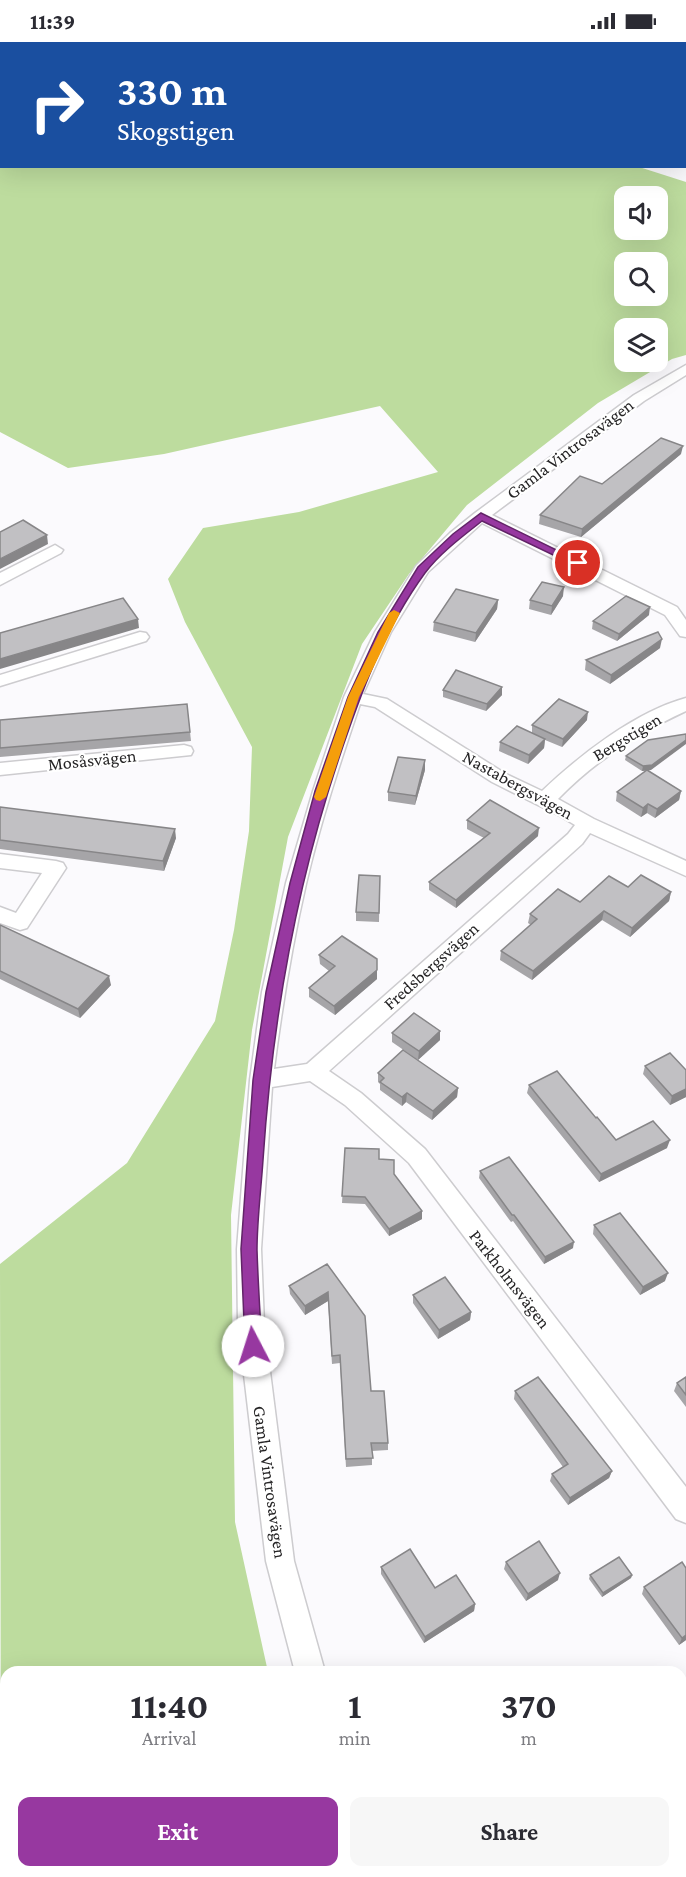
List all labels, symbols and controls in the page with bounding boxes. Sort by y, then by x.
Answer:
text: 11:39 [30,9,75,34]
icon: right [18,66,96,144]
text: 330 m [117,67,227,114]
text: Skogstigen [117,116,235,146]
map controls [614,186,668,372]
button: sound [614,186,668,240]
button: search [614,252,668,306]
button: layers [614,318,668,372]
street label: Gamla Vintrosavägen [503,395,638,503]
pin [552,537,603,588]
icon: arrive [561,546,594,579]
street label: Bergstigen [589,709,665,765]
street label: Mosåsvägen [47,745,138,775]
street label: Nastabergsvägen [459,746,577,824]
street label: Fredsbergsvägen [379,918,483,1014]
street label: Parkholmsvägen [465,1226,555,1332]
position arrow [221,1314,285,1378]
street label: Gamla Vintrosavägen [249,1404,291,1560]
text: 11:40 [130,1686,208,1726]
text: 1 [348,1686,361,1726]
text: 370 [501,1686,557,1726]
text: Arrival [142,1727,197,1749]
text: min [339,1727,371,1749]
text: m [521,1727,537,1749]
button: Exit [18,1797,338,1866]
button: Share [350,1797,669,1866]

